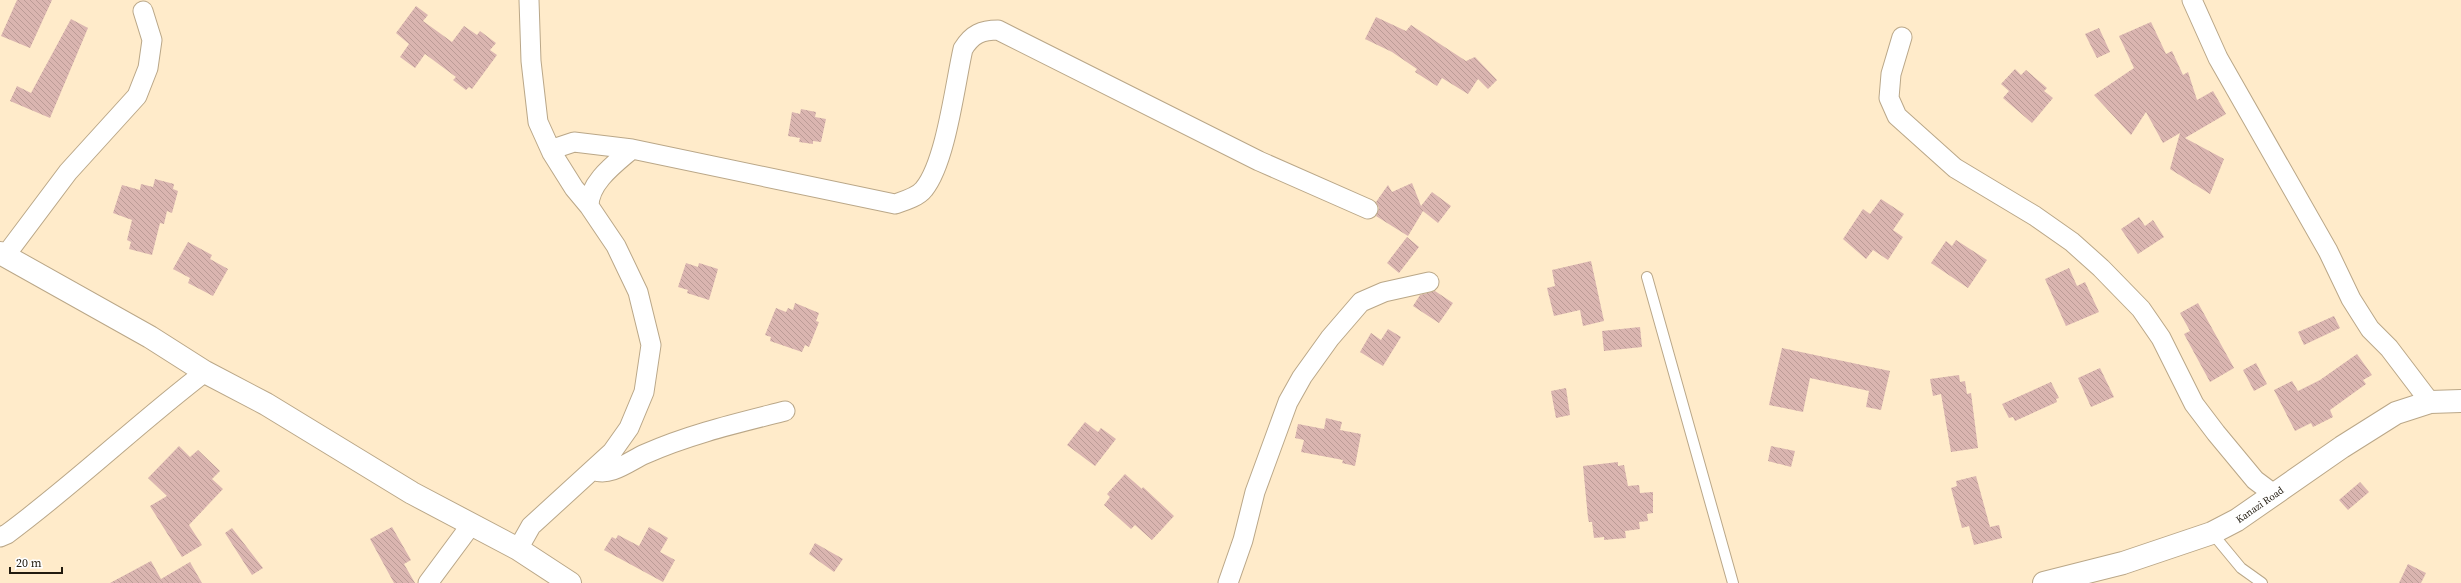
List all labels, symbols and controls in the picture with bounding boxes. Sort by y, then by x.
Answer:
street label: Kanazi Road [2233,483,2286,526]
scale bar [10,549,62,575]
text: 20 m [16,555,42,571]

